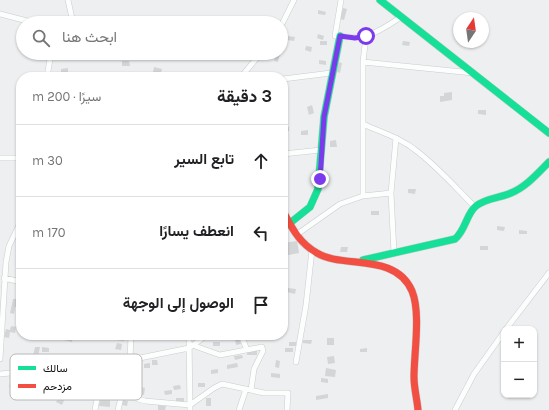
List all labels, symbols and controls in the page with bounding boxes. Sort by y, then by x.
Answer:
north arrow [453,12,489,48]
search box [16,16,288,60]
icon: search [30,27,52,49]
route start [357,27,375,45]
text: ابحث هنا [62,28,117,46]
text: 3 دقيقة [217,86,272,106]
text: سيرًا · 200 m [32,89,101,104]
text: تابع السير [174,150,234,168]
icon: ahead [250,150,272,172]
text: 30 m [32,153,63,168]
route end [311,170,329,188]
text: انعطف يسارًا [159,222,234,240]
icon: left [250,222,272,244]
text: 170 m [32,225,65,240]
text: الوصول إلى الوجهة [123,294,234,312]
icon: arrive [250,294,272,316]
map controls [501,326,537,398]
button: + [501,326,537,362]
legend [10,354,142,400]
text: سالك [43,362,68,375]
button: − [501,362,537,398]
text: مزدحم [43,380,72,394]

